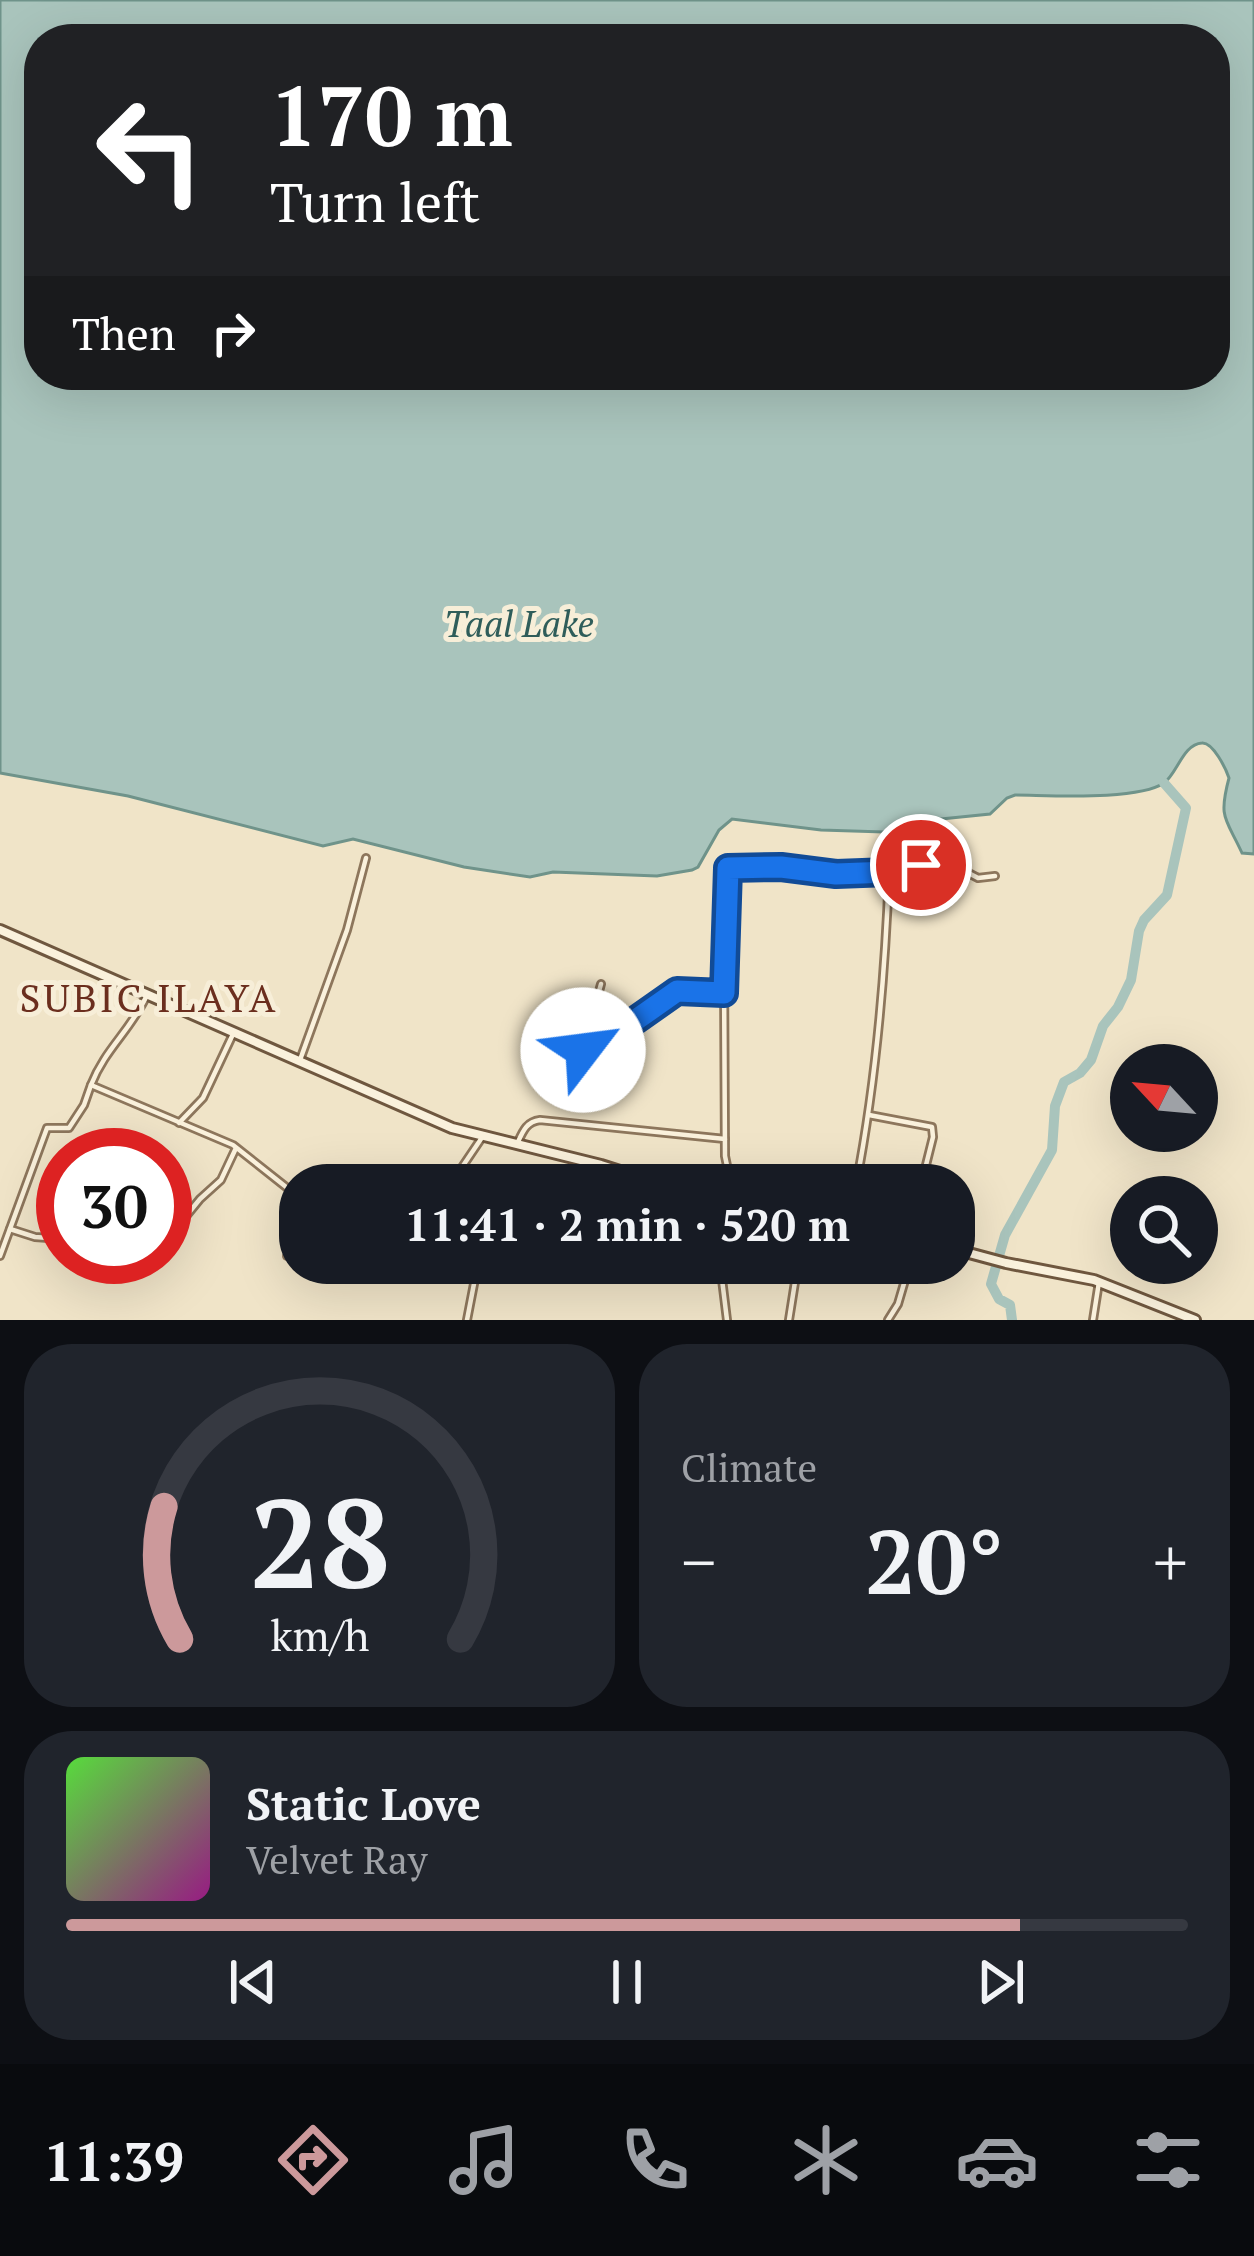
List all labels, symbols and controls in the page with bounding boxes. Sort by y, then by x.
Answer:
text: 170 m [270,59,513,170]
icon: left [72,72,228,228]
text: Turn left [270,166,480,237]
icon: right [200,300,266,366]
text: Then [72,303,176,363]
water label: Taal Lake [444,600,594,647]
pin [870,814,972,916]
icon: arrive [888,832,954,898]
district label: SUBIC ILAYA [20,971,278,1023]
position arrow [520,987,646,1113]
north arrow [1110,1044,1218,1152]
map controls [1110,1044,1218,1284]
speed limit sign: 30 [36,1128,192,1284]
button: search [1110,1176,1218,1284]
text: 11:41 · 2 min · 520 m [404,1194,850,1254]
text: Climate [681,1441,817,1493]
text: 28 [249,1458,390,1624]
text: 20° [865,1500,1004,1620]
text: − [681,1517,716,1605]
text: + [1153,1517,1188,1605]
text: km/h [270,1605,369,1662]
text: Static Love [246,1773,481,1833]
text: Velvet Ray [246,1833,427,1885]
icon: previous [220,1949,286,2015]
icon: pause [594,1949,660,2015]
icon: next [968,1949,1034,2015]
icon: directions [271,2118,355,2202]
icon: music [442,2118,526,2202]
icon: phone [613,2118,697,2202]
icon: climate [784,2118,868,2202]
icon: car [955,2118,1039,2202]
icon: filters [1126,2118,1210,2202]
text: 11:39 [44,2125,184,2196]

